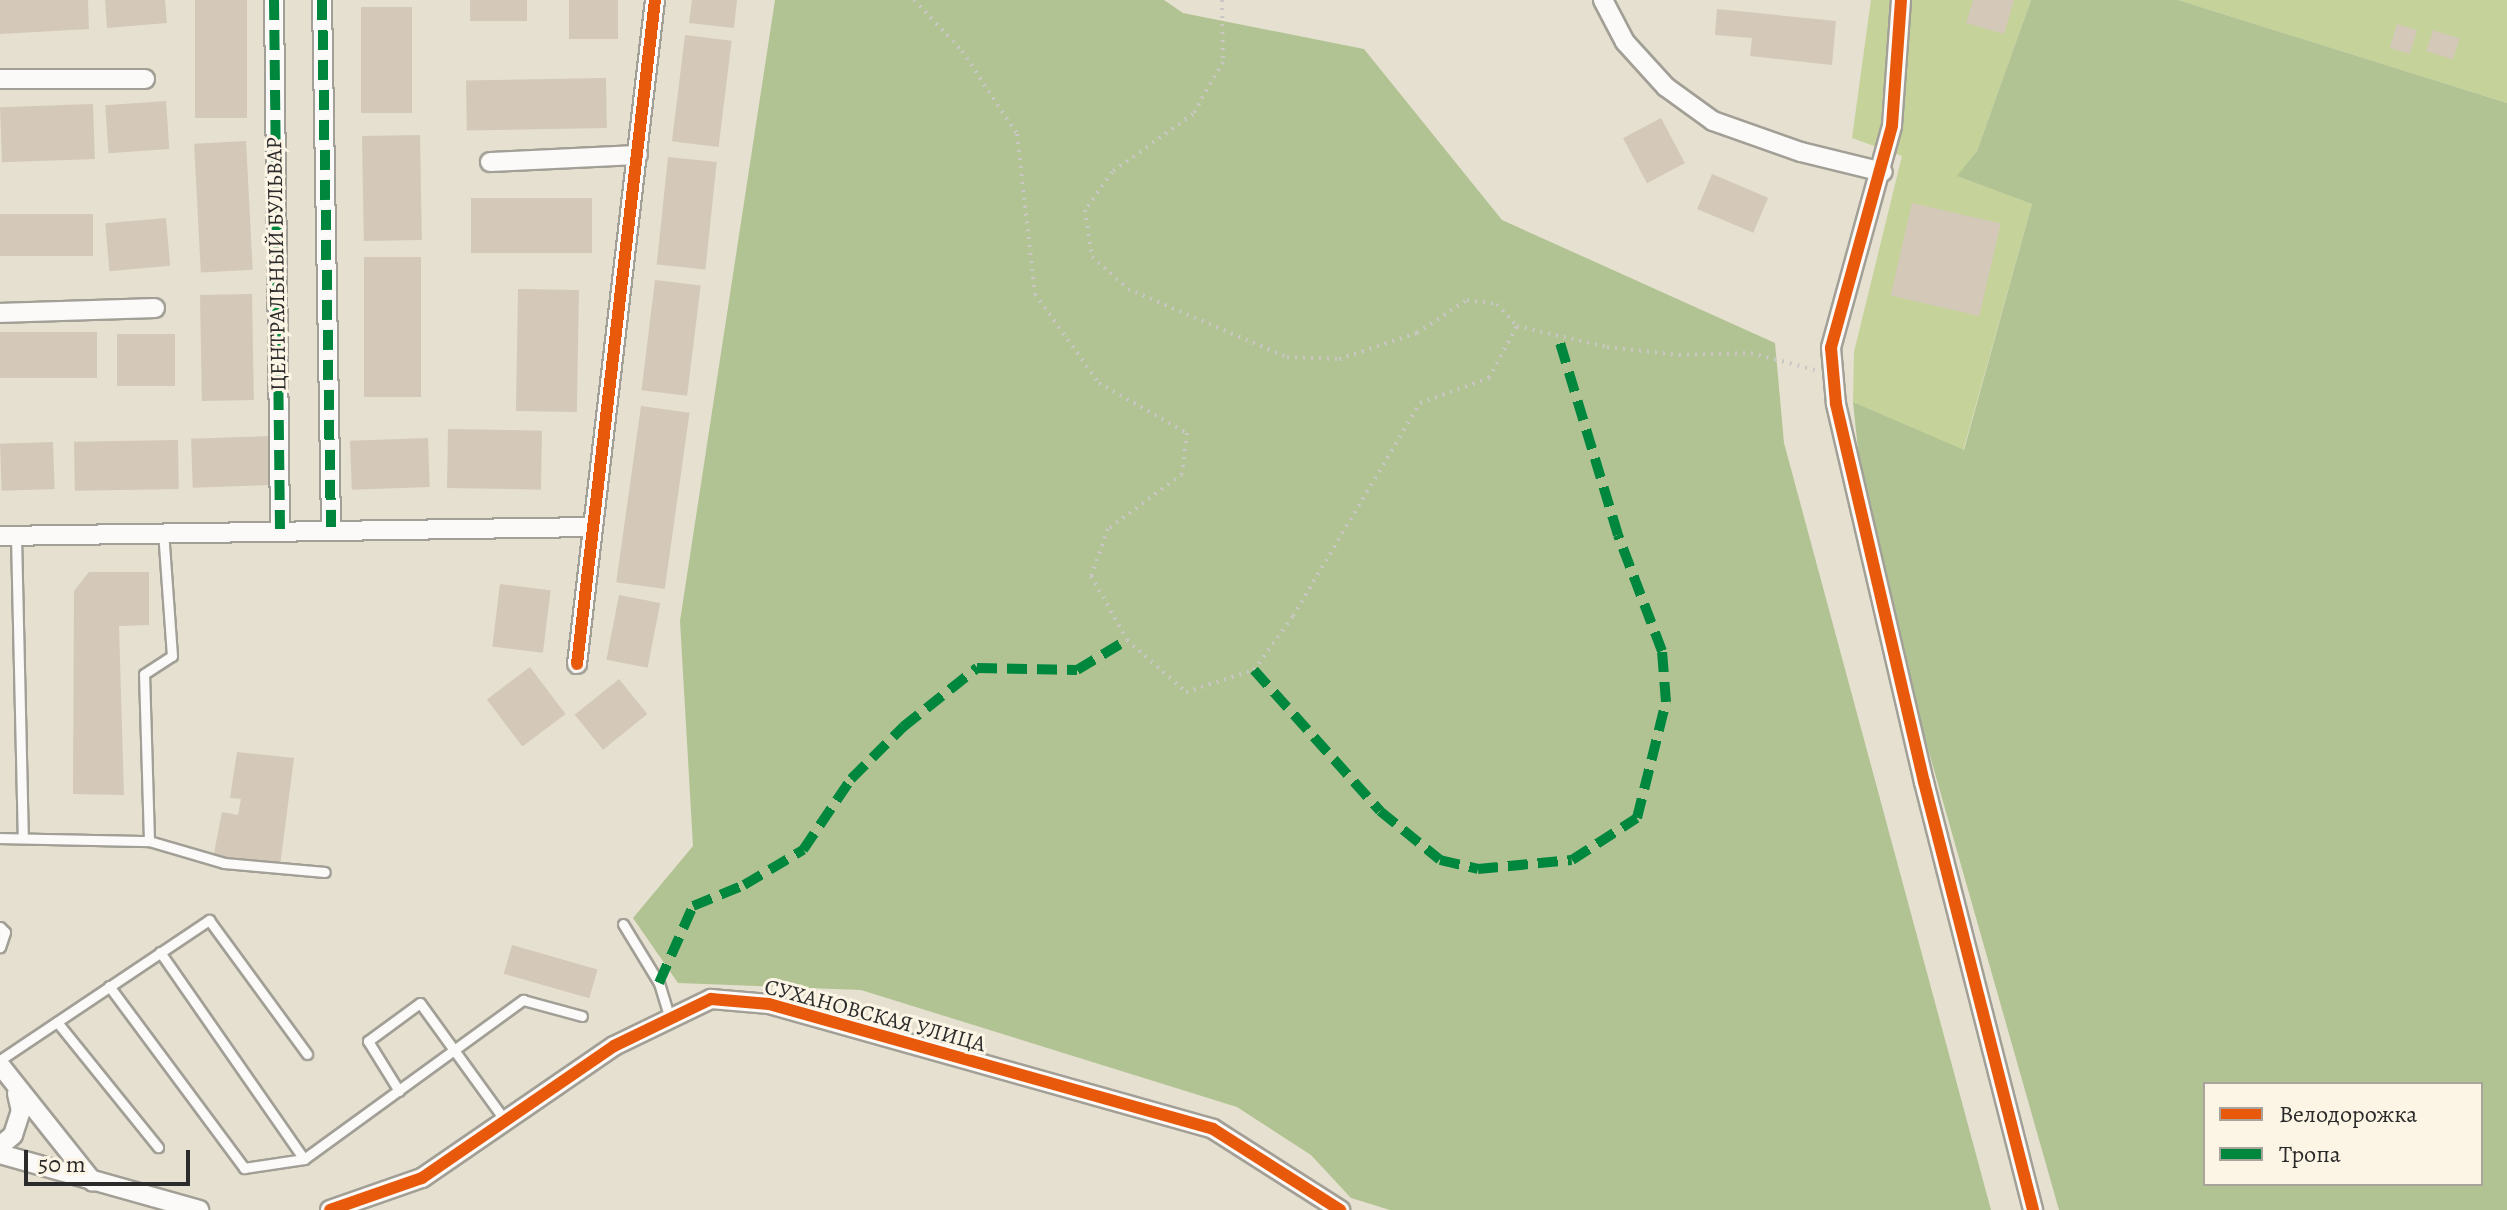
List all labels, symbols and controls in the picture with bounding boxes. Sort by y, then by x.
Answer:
street label: ЦЕНТРАЛЬНЫЙ БУЛЬВАР [262,137,292,391]
street label: СУХАНОВСКАЯ УЛИЦА [762,974,988,1058]
legend [2203,1082,2483,1186]
text: Велодорожка [2279,1098,2417,1130]
scale bar [28,1134,194,1184]
text: Тропа [2279,1138,2341,1170]
text: 50 m [38,1148,86,1180]

